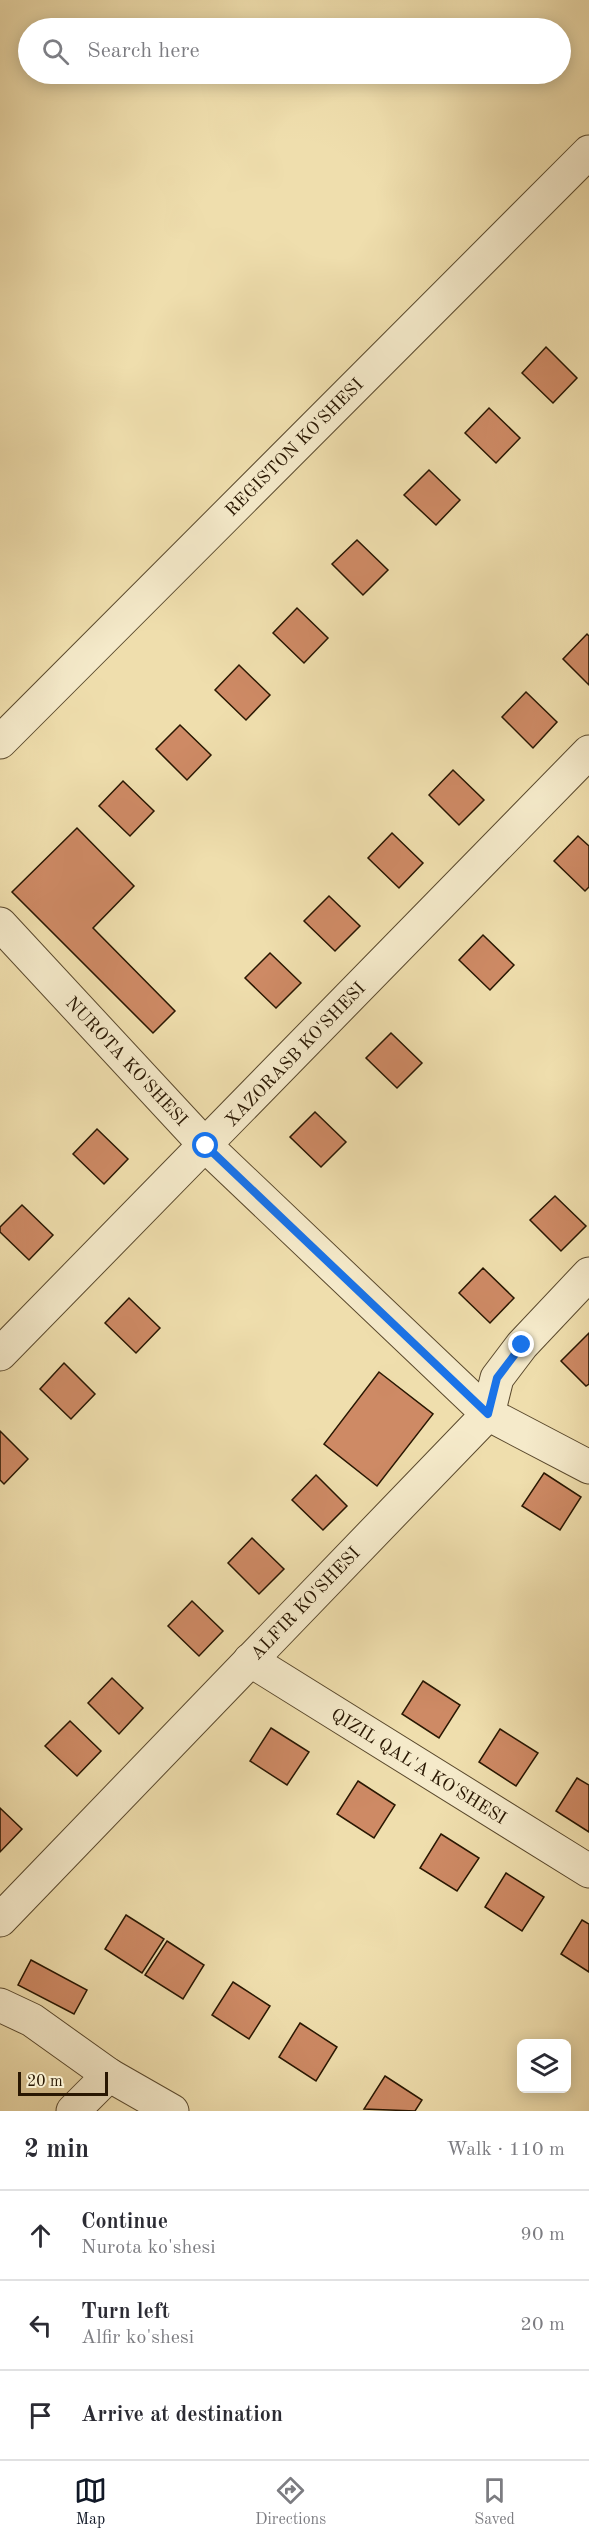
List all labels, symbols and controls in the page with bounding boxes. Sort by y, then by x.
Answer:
search box [18,18,571,84]
icon: search [39,35,72,68]
text: Search here [87,40,200,62]
street label: REGISTON KO'SHESI [222,375,367,520]
street label: XAZORASB KO'SHESI [222,979,369,1130]
street label: NUROTA KO'SHESI [62,994,191,1130]
route start [192,1132,218,1158]
route end [508,1331,534,1357]
street label: ALFIR KO'SHESI [248,1544,364,1663]
street label: QIZIL QAL'A KO'SHESI [328,1705,509,1828]
map controls [517,2039,571,2093]
button: layers [517,2039,571,2093]
scale bar [18,2069,108,2096]
text: 20 m [27,2074,63,2090]
text: 2 min [24,2137,89,2163]
text: Walk · 110 m [446,2140,565,2160]
text: Continue [81,2211,168,2233]
icon: ahead [24,2219,57,2252]
text: 90 m [520,2225,565,2245]
text: Nurota ko'shesi [81,2238,216,2258]
text: Turn left [81,2301,170,2323]
icon: left [24,2309,57,2342]
text: 20 m [520,2315,565,2335]
text: Alfir ko'shesi [81,2328,194,2348]
icon: arrive [24,2399,57,2432]
text: Arrive at destination [81,2404,283,2426]
tab: Map [74,2474,107,2530]
tab: Directions [255,2474,326,2530]
tab: Saved [474,2474,515,2530]

